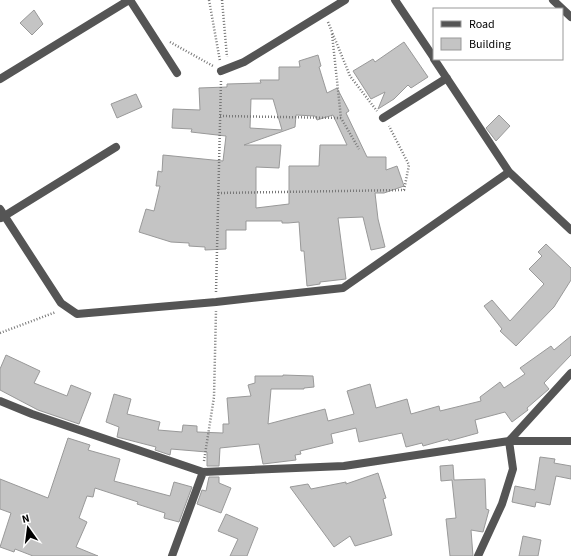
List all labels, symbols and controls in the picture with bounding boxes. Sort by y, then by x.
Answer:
legend [433,8,563,60]
text: Road [469,16,495,33]
text: Building [469,36,511,53]
north arrow [8,508,48,548]
text: N [20,511,31,527]

